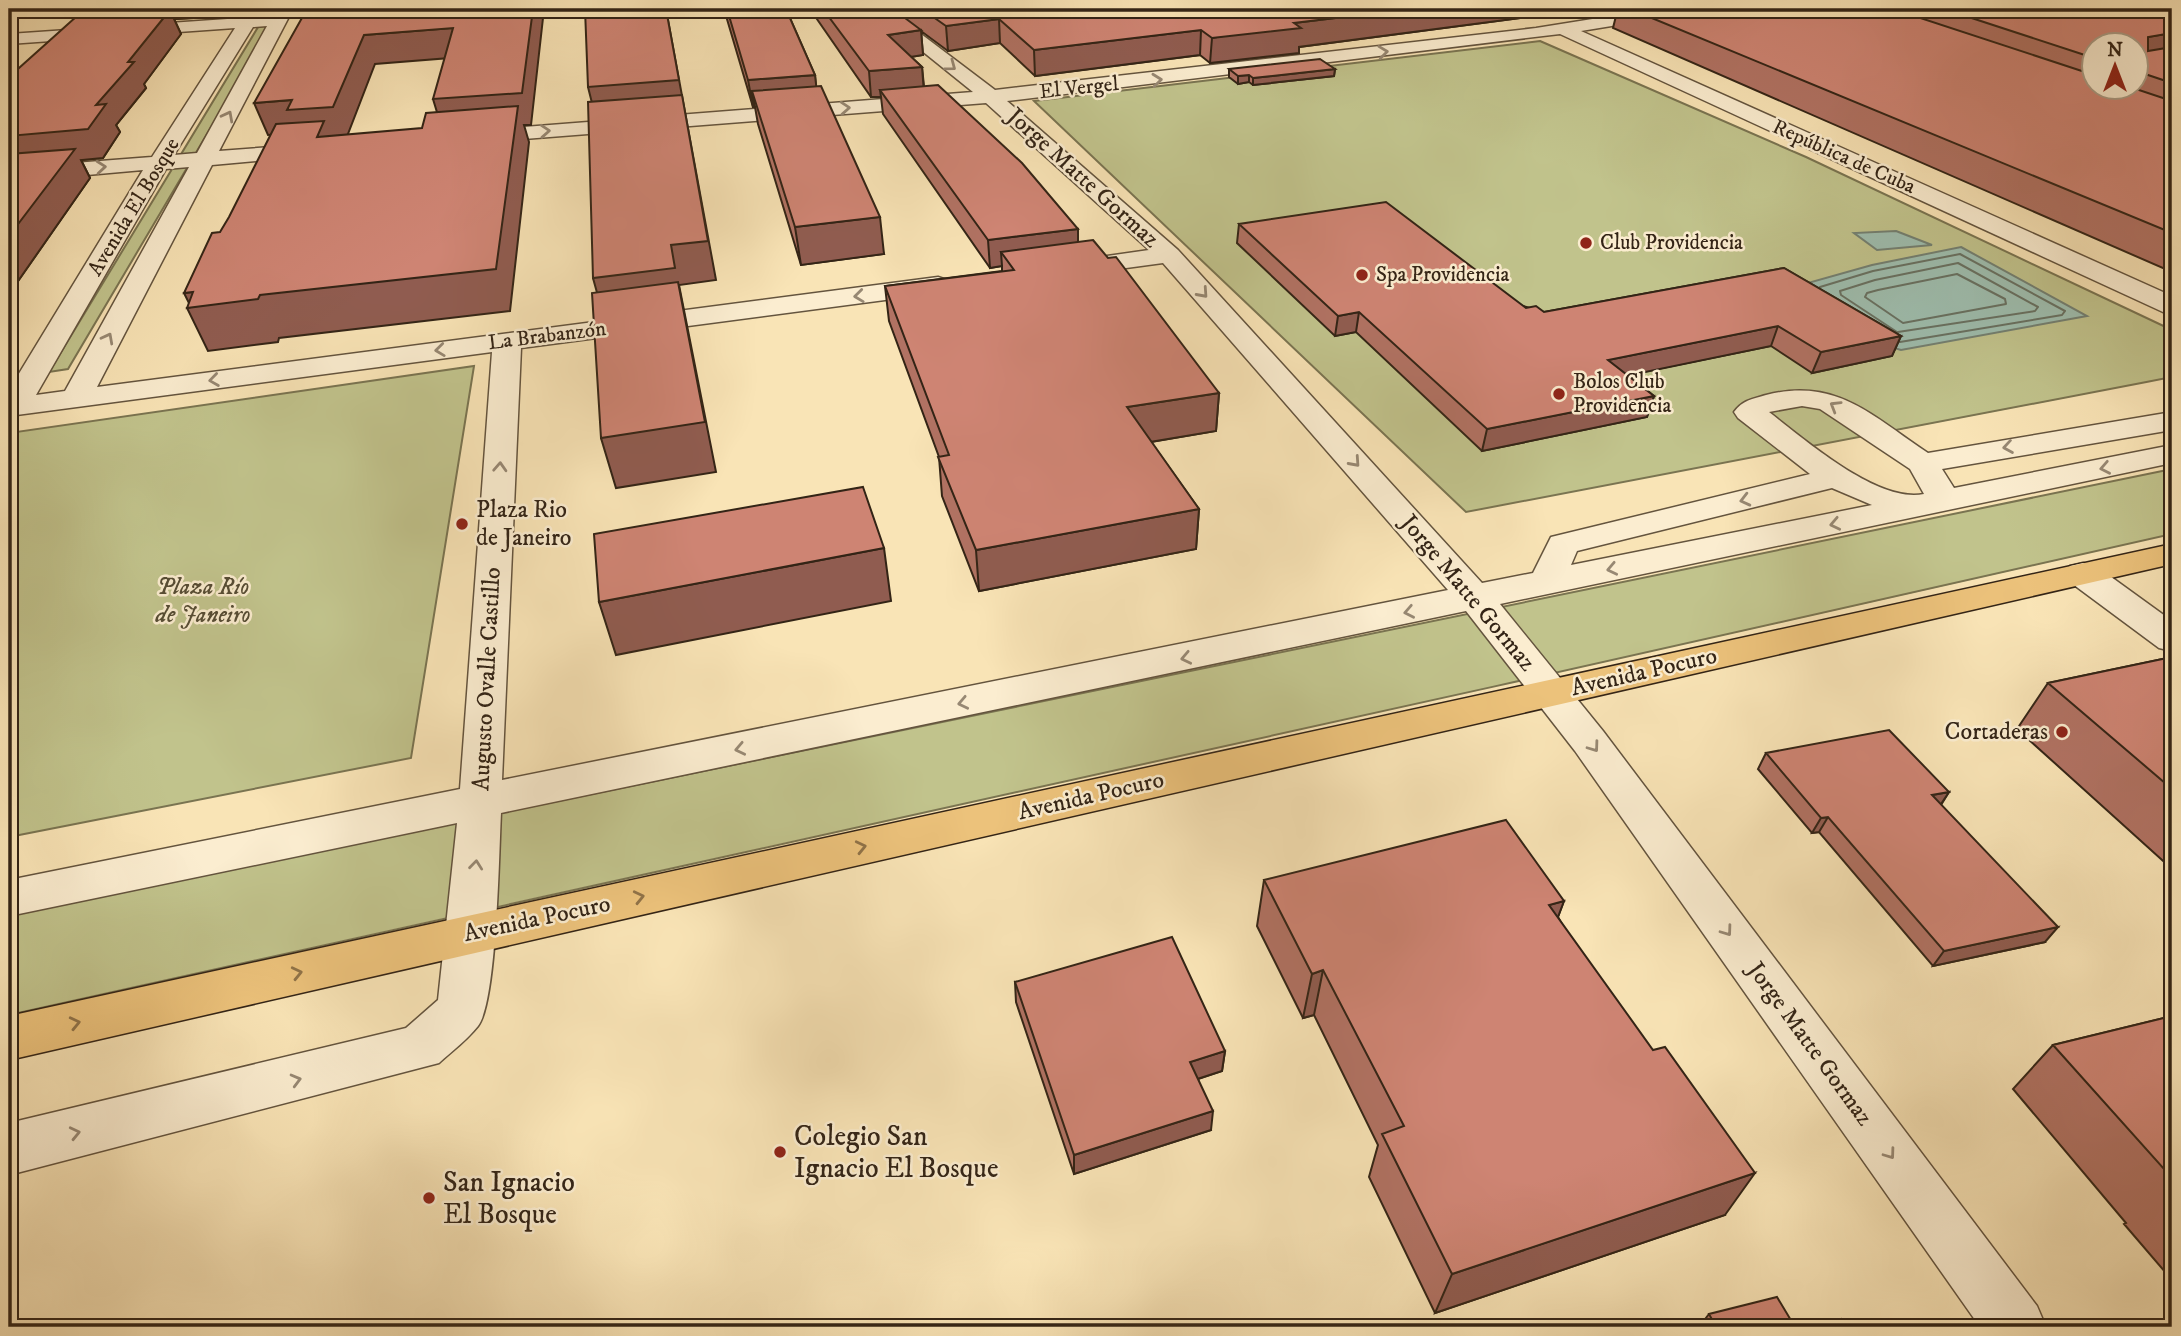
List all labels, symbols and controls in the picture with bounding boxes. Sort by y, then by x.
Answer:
north arrow [2080,32,2150,102]
text: N [2107,39,2123,62]
one-way arrow [1377,45,1388,60]
one-way arrow [943,58,956,70]
street label: El Vergel [1038,71,1121,105]
one-way arrow [1151,72,1163,87]
street label: Jorge Matte Gormaz [999,100,1166,255]
one-way arrow [840,101,851,116]
one-way arrow [219,111,233,123]
street label: República de Cuba [1768,114,1920,200]
one-way arrow [540,124,551,139]
street label: Avenida El Bosque [83,133,186,281]
one-way arrow [96,160,107,175]
place label: Club Providencia [1600,230,1743,256]
marker: Club Providencia [1578,235,1594,251]
place label: Spa Providencia [1376,262,1509,288]
marker: Spa Providencia [1354,267,1370,283]
one-way arrow [1195,285,1207,298]
one-way arrow [853,288,865,303]
street label: La Brabanzón [487,316,607,356]
one-way arrow [100,333,113,345]
one-way arrow [434,343,446,358]
place label: Bolos Club Providencia [1573,369,1671,419]
one-way arrow [208,373,220,388]
marker: Bolos Club Providencia [1551,386,1567,402]
one-way arrow [1830,402,1843,415]
one-way arrow [2002,439,2014,454]
one-way arrow [1346,454,1359,467]
one-way arrow [2099,459,2111,474]
one-way arrow [492,461,507,472]
one-way arrow [1739,492,1751,506]
place label: Plaza Rio de Janeiro [476,495,572,553]
street label: Jorge Matte Gormaz [1393,507,1543,678]
one-way arrow [1829,515,1841,530]
marker: Plaza Rio de Janeiro [454,516,470,532]
one-way arrow [1606,561,1618,576]
street label: Augusto Ovalle Castillo [466,566,508,792]
park label: Plaza Río de Janeiro [155,572,250,630]
one-way arrow [1403,604,1415,619]
street label: Avenida Pocuro [1568,641,1720,703]
one-way arrow [1180,649,1192,664]
one-way arrow [957,695,969,710]
place label: Cortaderas [1945,717,2048,747]
marker: Cortaderas [2054,724,2070,740]
one-way arrow [1585,739,1598,752]
one-way arrow [734,741,746,756]
street label: Avenida Pocuro [1015,765,1167,827]
one-way arrow [855,841,867,856]
one-way arrow [468,859,483,870]
street label: Avenida Pocuro [461,889,613,949]
one-way arrow [633,891,645,905]
one-way arrow [1719,923,1732,936]
street label: Jorge Matte Gormaz [1739,955,1880,1132]
one-way arrow [291,967,303,981]
one-way arrow [69,1016,81,1031]
one-way arrow [290,1074,302,1088]
place label: Colegio San Ignacio El Bosque [794,1119,998,1186]
one-way arrow [69,1127,81,1142]
marker: Colegio San Ignacio El Bosque [772,1144,788,1160]
one-way arrow [1882,1146,1894,1159]
place label: San Ignacio El Bosque [443,1165,575,1232]
marker: San Ignacio El Bosque [421,1190,437,1206]

